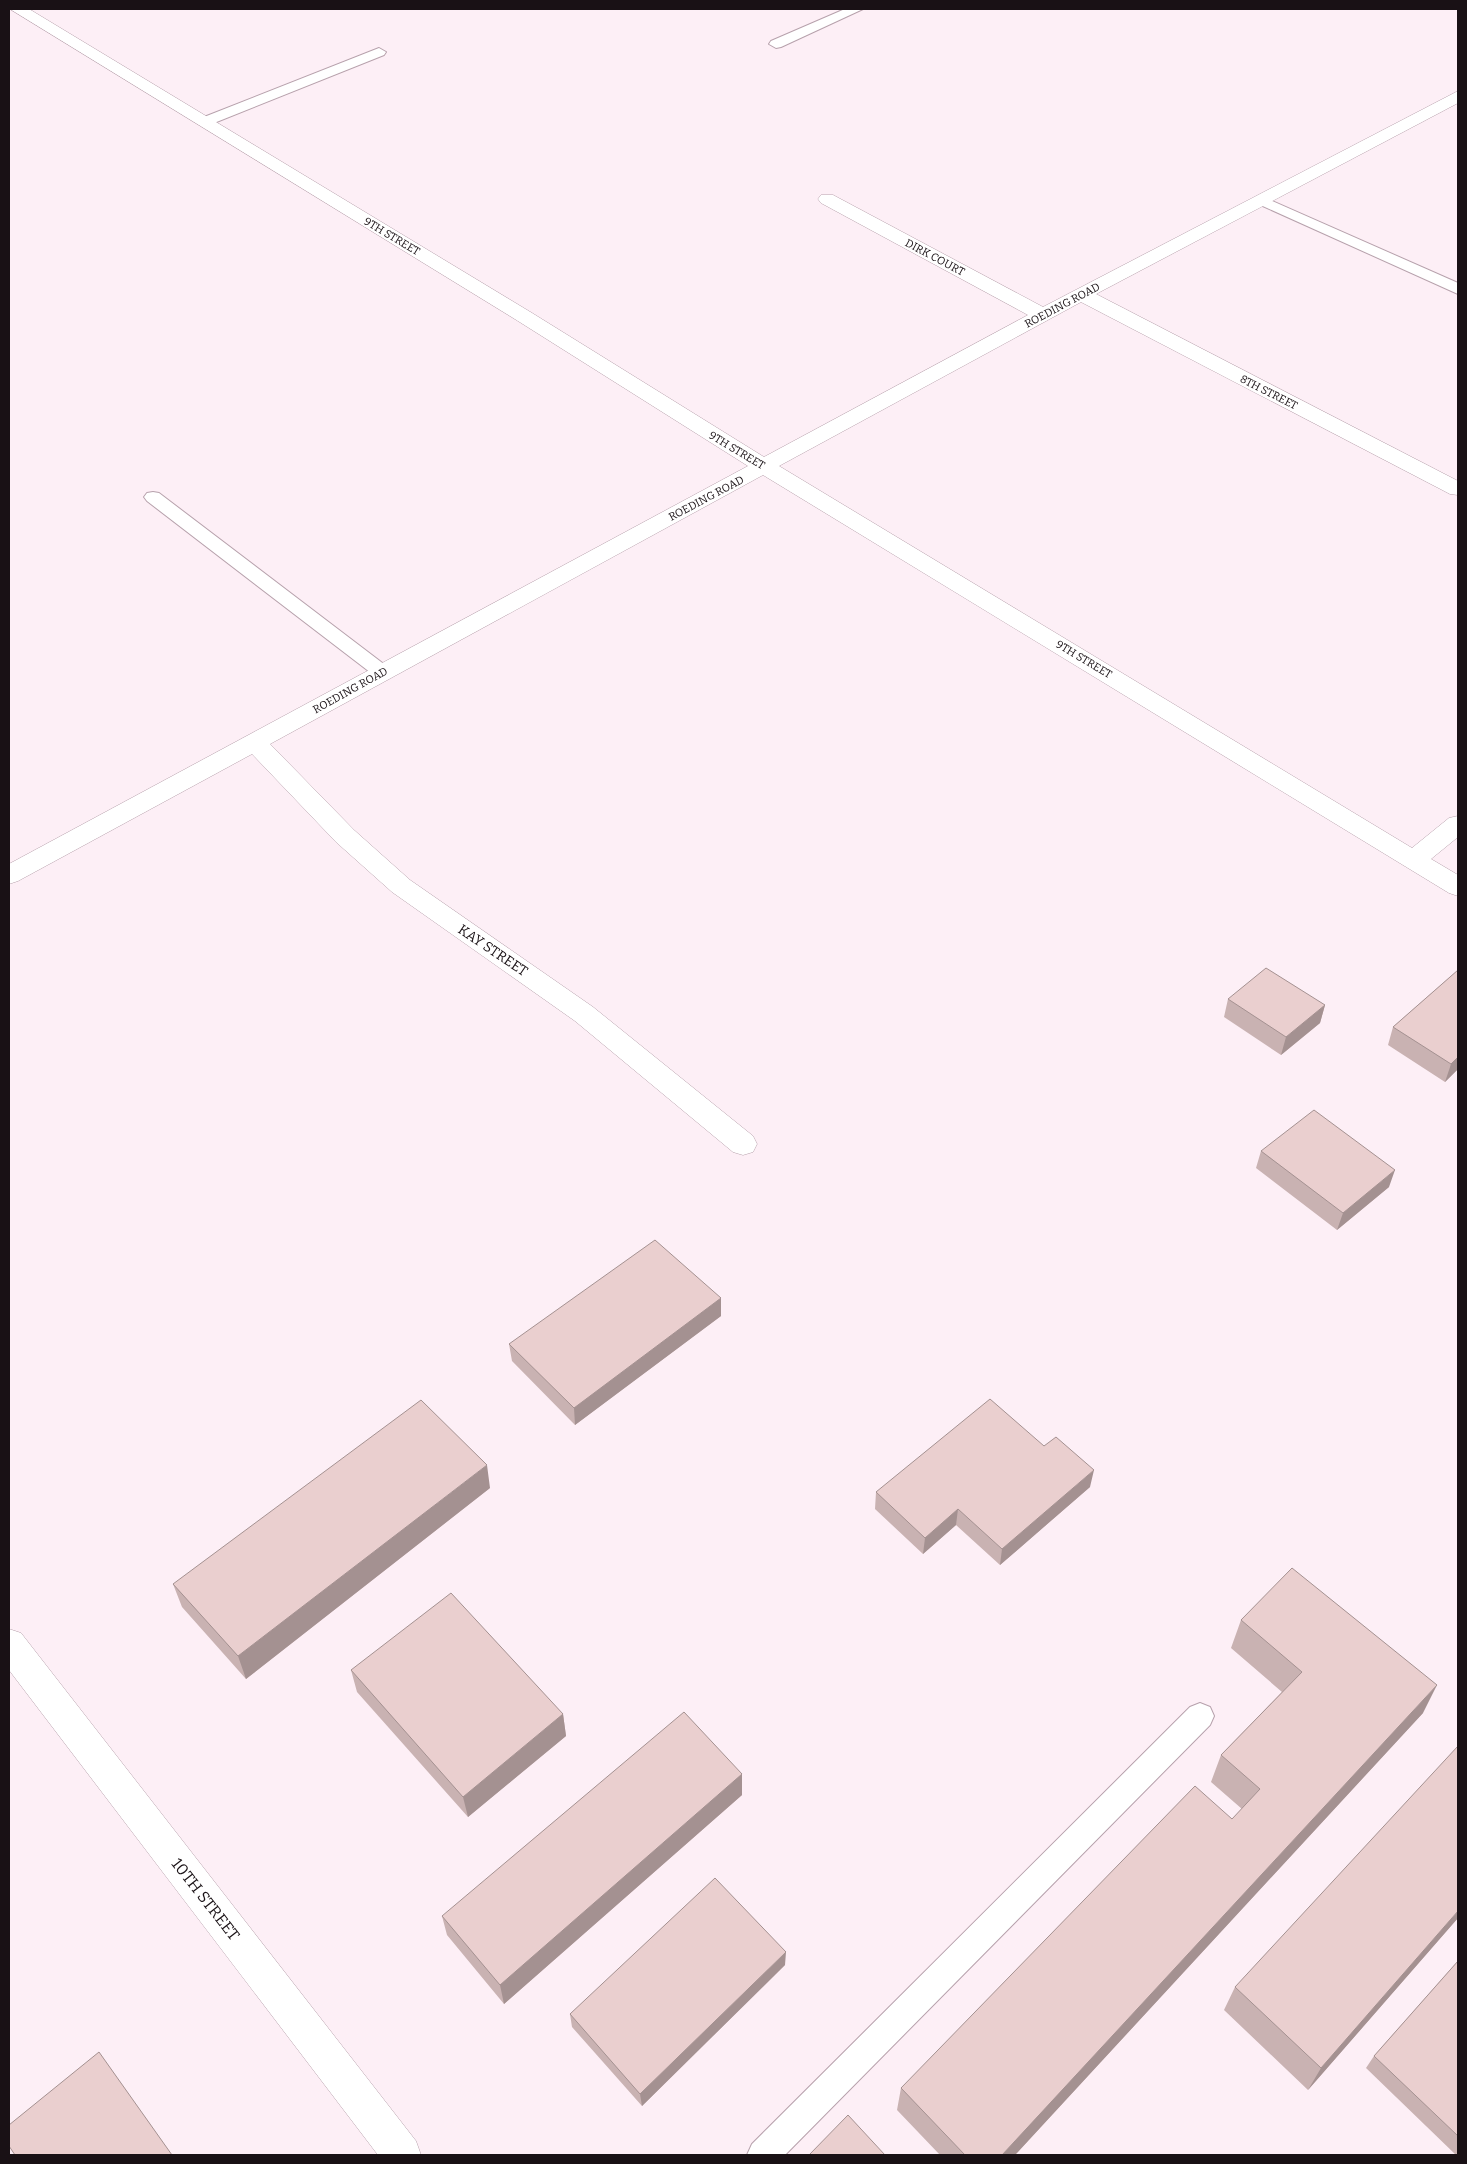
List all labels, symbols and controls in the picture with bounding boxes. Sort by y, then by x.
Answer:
street label: 9TH STREET [361,215,423,258]
street label: DIRK COURT [903,236,967,279]
street label: ROEDING ROAD [1022,280,1102,331]
street label: 8TH STREET [1238,372,1300,413]
street label: 9TH STREET [706,429,768,472]
street label: ROEDING ROAD [666,473,746,524]
street label: 9TH STREET [1053,638,1115,681]
street label: ROEDING ROAD [311,665,390,716]
street label: KAY STREET [455,921,531,980]
street label: 10TH STREET [168,1855,244,1944]

